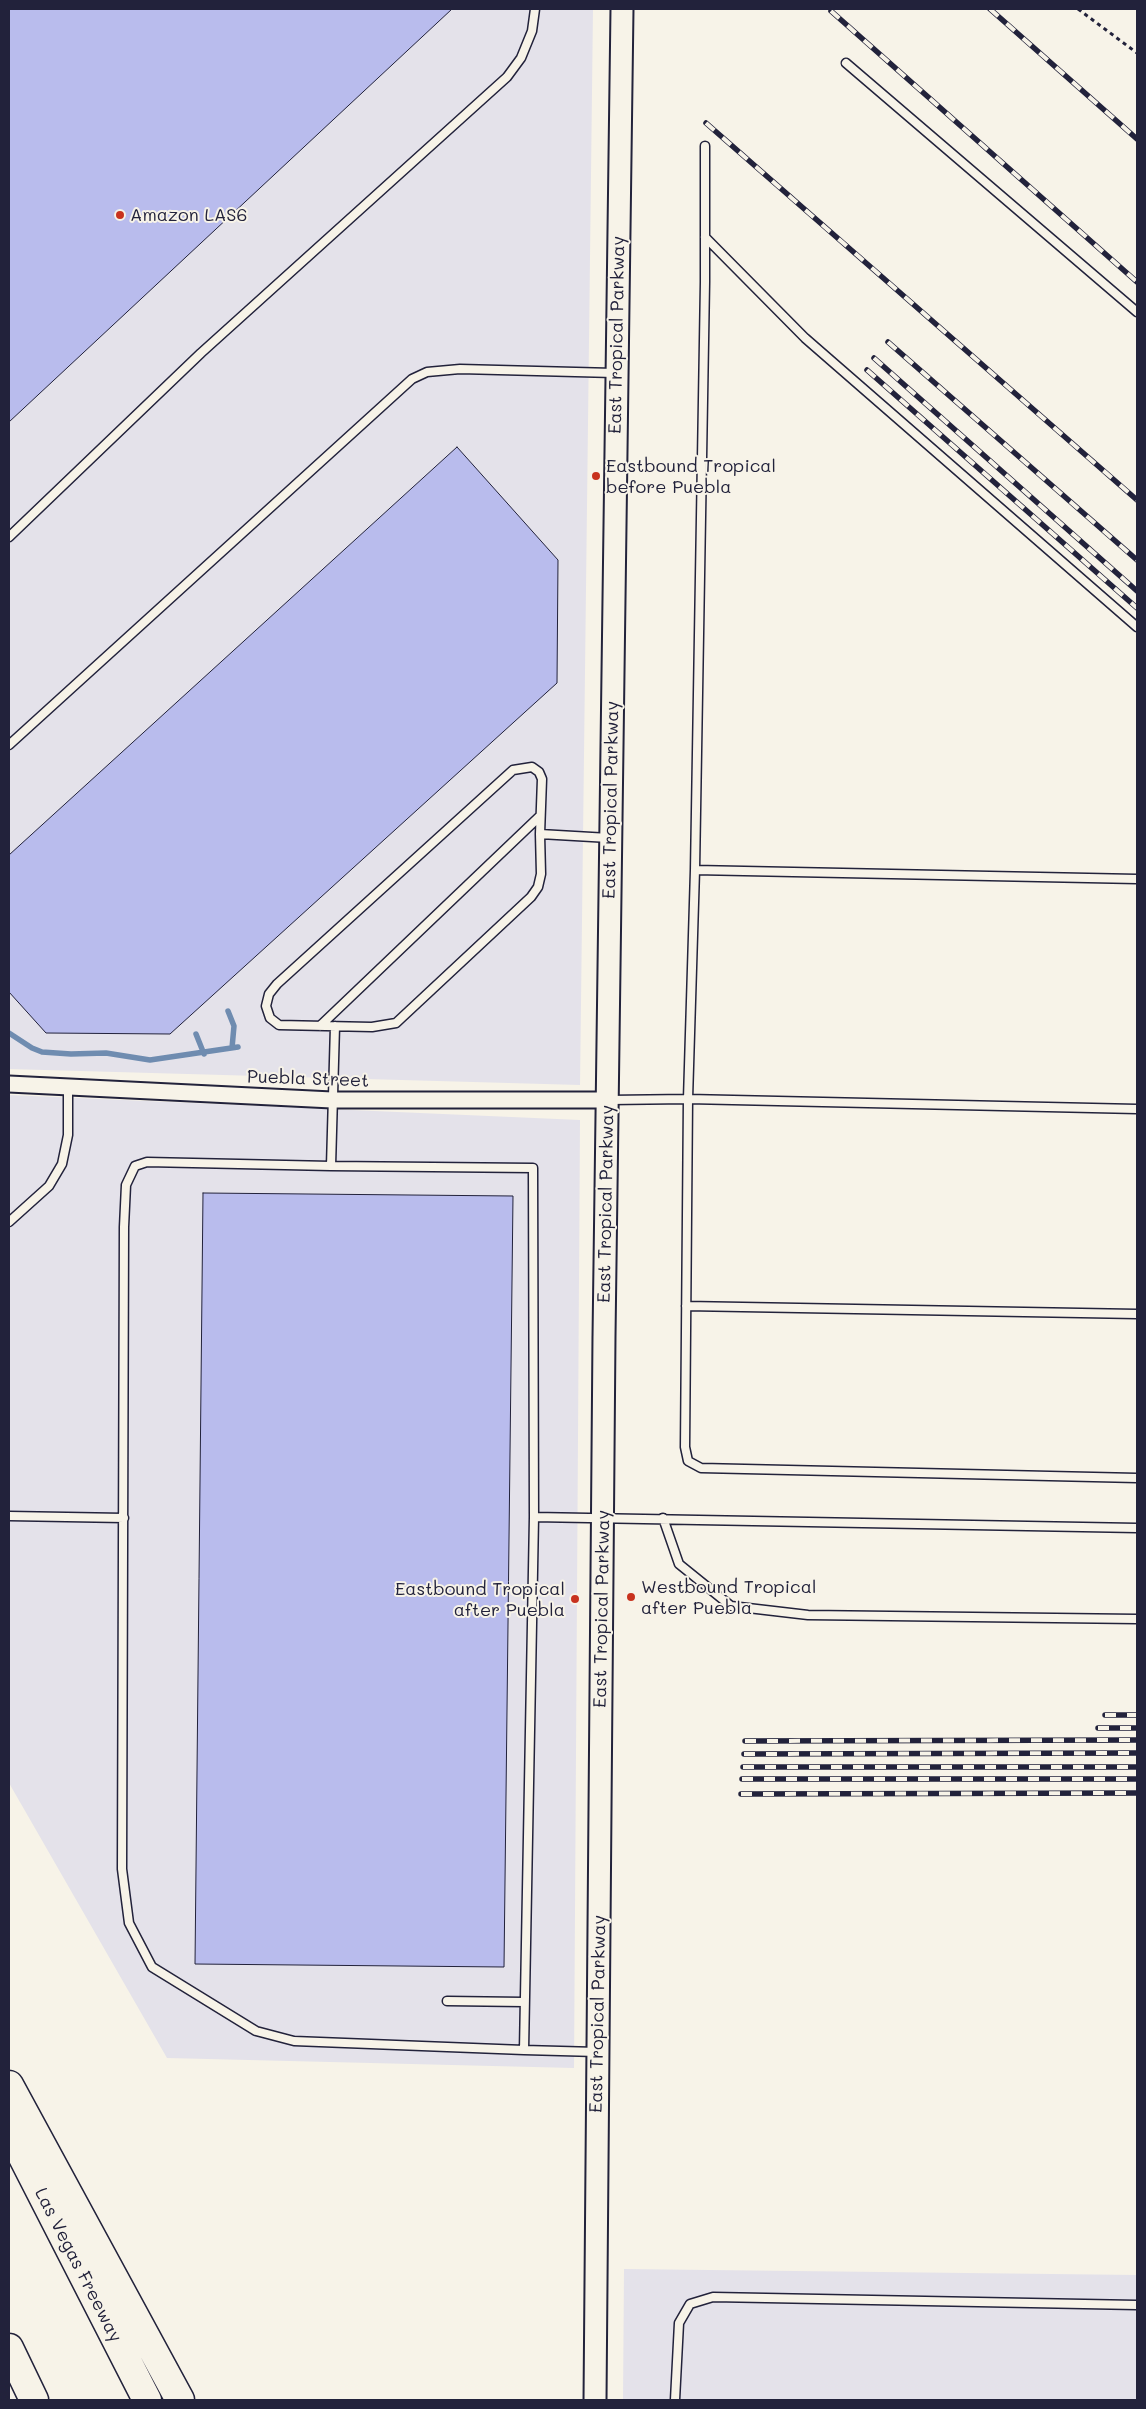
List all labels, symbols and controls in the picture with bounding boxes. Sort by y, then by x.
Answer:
place label: Amazon LAS6 [130,204,247,226]
marker: Amazon LAS6 [114,209,126,221]
street label: East Tropical Parkway [604,236,630,434]
place label: Eastbound Tropical before Puebla [606,455,776,498]
marker: Eastbound Tropical before Puebla [590,470,602,482]
street label: East Tropical Parkway [598,701,624,899]
street label: Puebla Street [247,1066,369,1092]
street label: East Tropical Parkway [593,1105,619,1303]
street label: East Tropical Parkway [589,1510,615,1708]
place label: Westbound Tropical after Puebla [641,1576,816,1618]
place label: Eastbound Tropical after Puebla [395,1578,565,1620]
marker: Westbound Tropical after Puebla [625,1591,637,1603]
marker: Eastbound Tropical after Puebla [569,1593,581,1605]
street label: East Tropical Parkway [585,1915,611,2113]
street label: Las Vegas Freeway [30,2184,126,2346]

